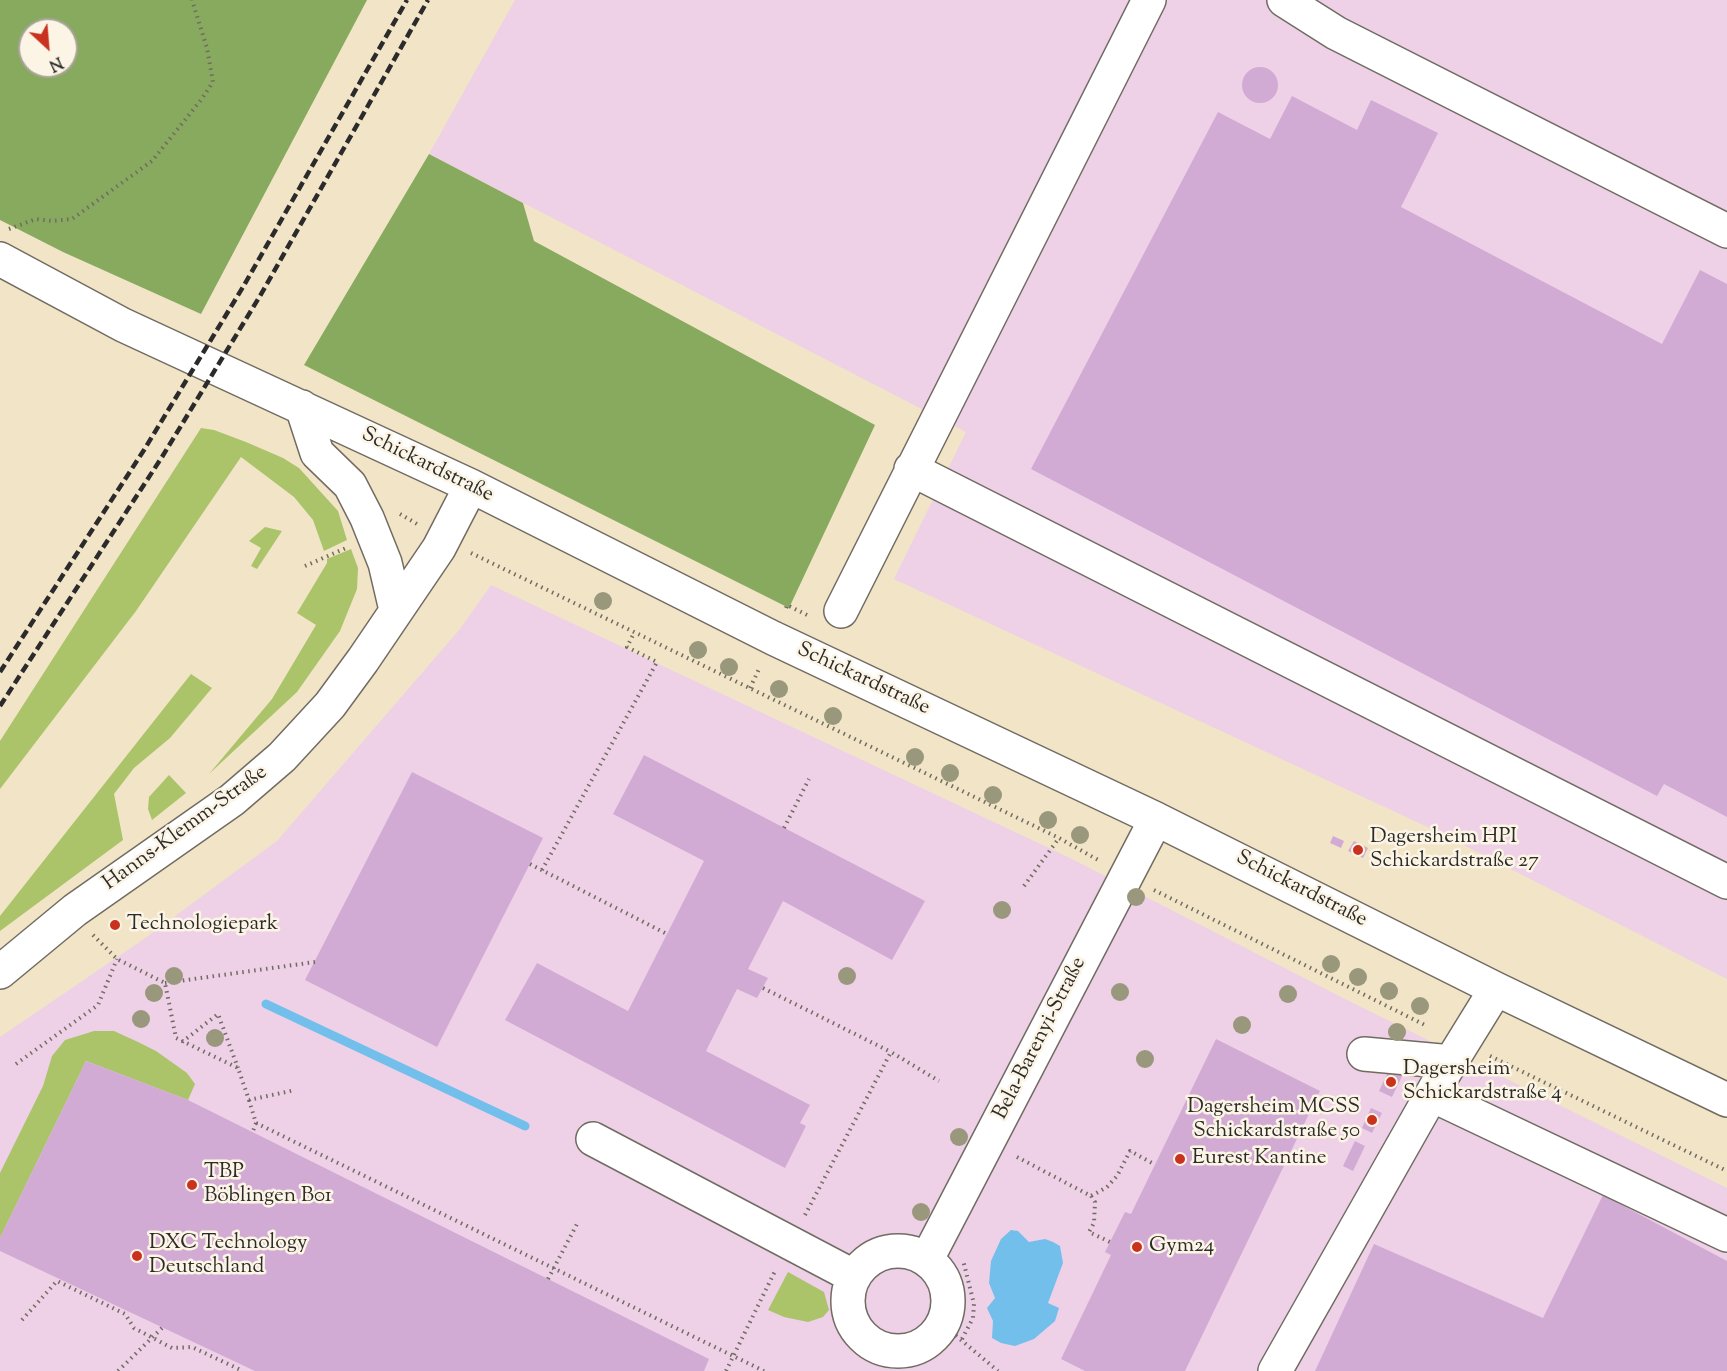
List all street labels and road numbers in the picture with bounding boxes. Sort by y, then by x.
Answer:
street label: Schickardstraße [357,423,497,509]
street label: Schickardstraße [792,638,934,722]
street label: Hanns-Klemm-Straße [99,761,273,897]
street label: Schickardstraße [1231,846,1371,934]
street label: Bela-Barenyi-Straße [989,954,1093,1124]

